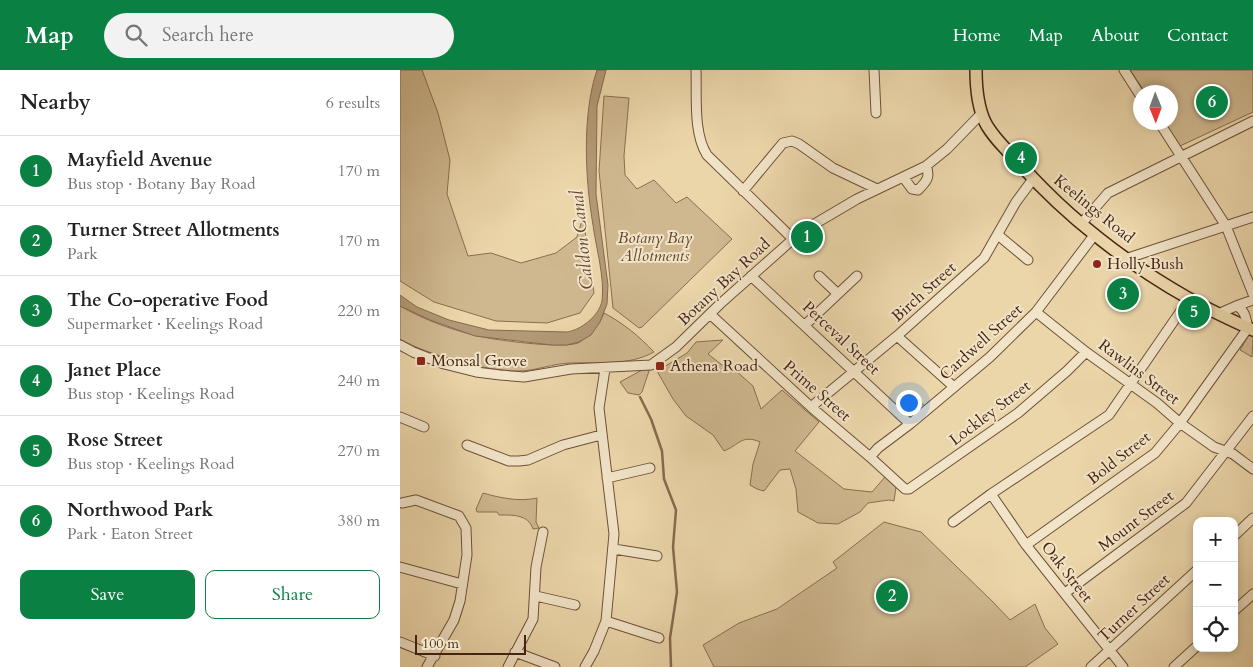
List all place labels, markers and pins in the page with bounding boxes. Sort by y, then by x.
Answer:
pin: 6 [1196,83,1228,121]
pin: 4 [1005,139,1037,177]
pin: 1 [791,218,823,256]
place label: Holly Bush [1107,253,1184,275]
marker: Holly Bush [1091,258,1103,270]
pin: 3 [1107,275,1139,313]
pin: 5 [1178,293,1210,331]
place label: Monsal Grove [431,350,527,372]
marker: Monsal Grove [415,355,427,367]
place label: Athena Road [670,355,758,377]
marker: Athena Road [654,360,666,372]
pin: 2 [876,577,908,615]

